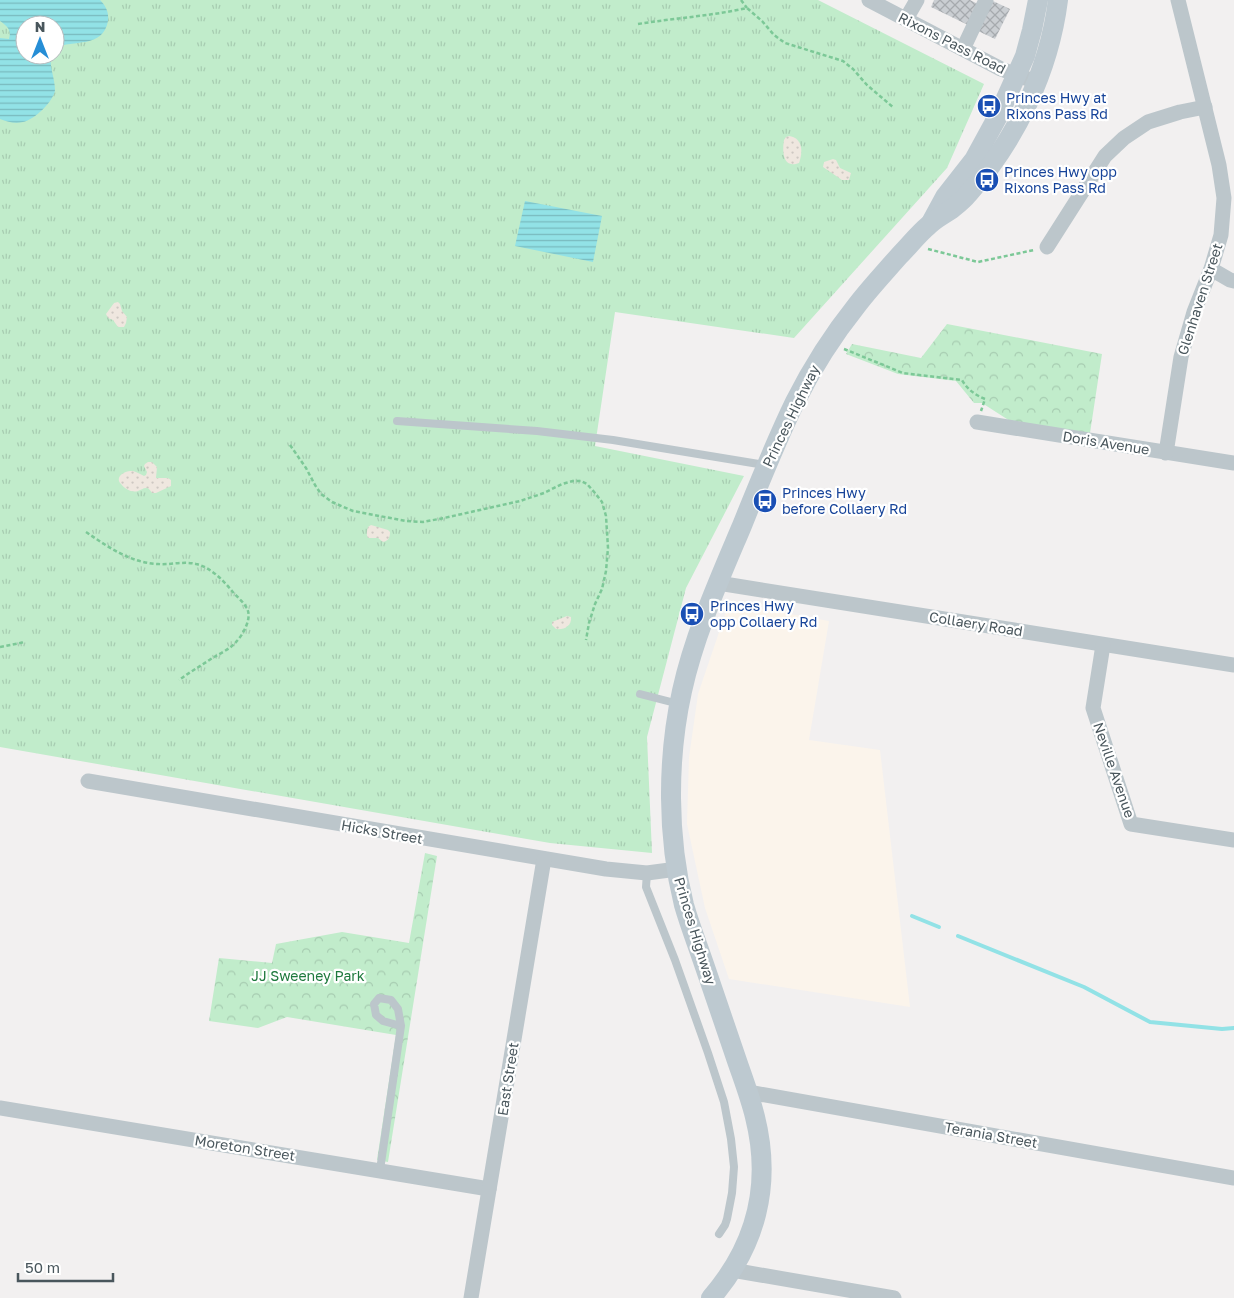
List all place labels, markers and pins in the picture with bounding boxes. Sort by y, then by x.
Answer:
place label: Princes Hwy at Rixons Pass Rd [1006,89,1108,122]
bus stop icon: Princes Hwy at Rixons Pass Rd [976,93,1002,119]
place label: Princes Hwy opp Rixons Pass Rd [1004,163,1117,196]
bus stop icon: Princes Hwy opp Rixons Pass Rd [974,167,1000,193]
place label: Princes Hwy before Collaery Rd [782,484,907,517]
bus stop icon: Princes Hwy before Collaery Rd [752,488,778,514]
place label: Princes Hwy opp Collaery Rd [710,597,817,630]
bus stop icon: Princes Hwy opp Collaery Rd [679,601,705,627]

